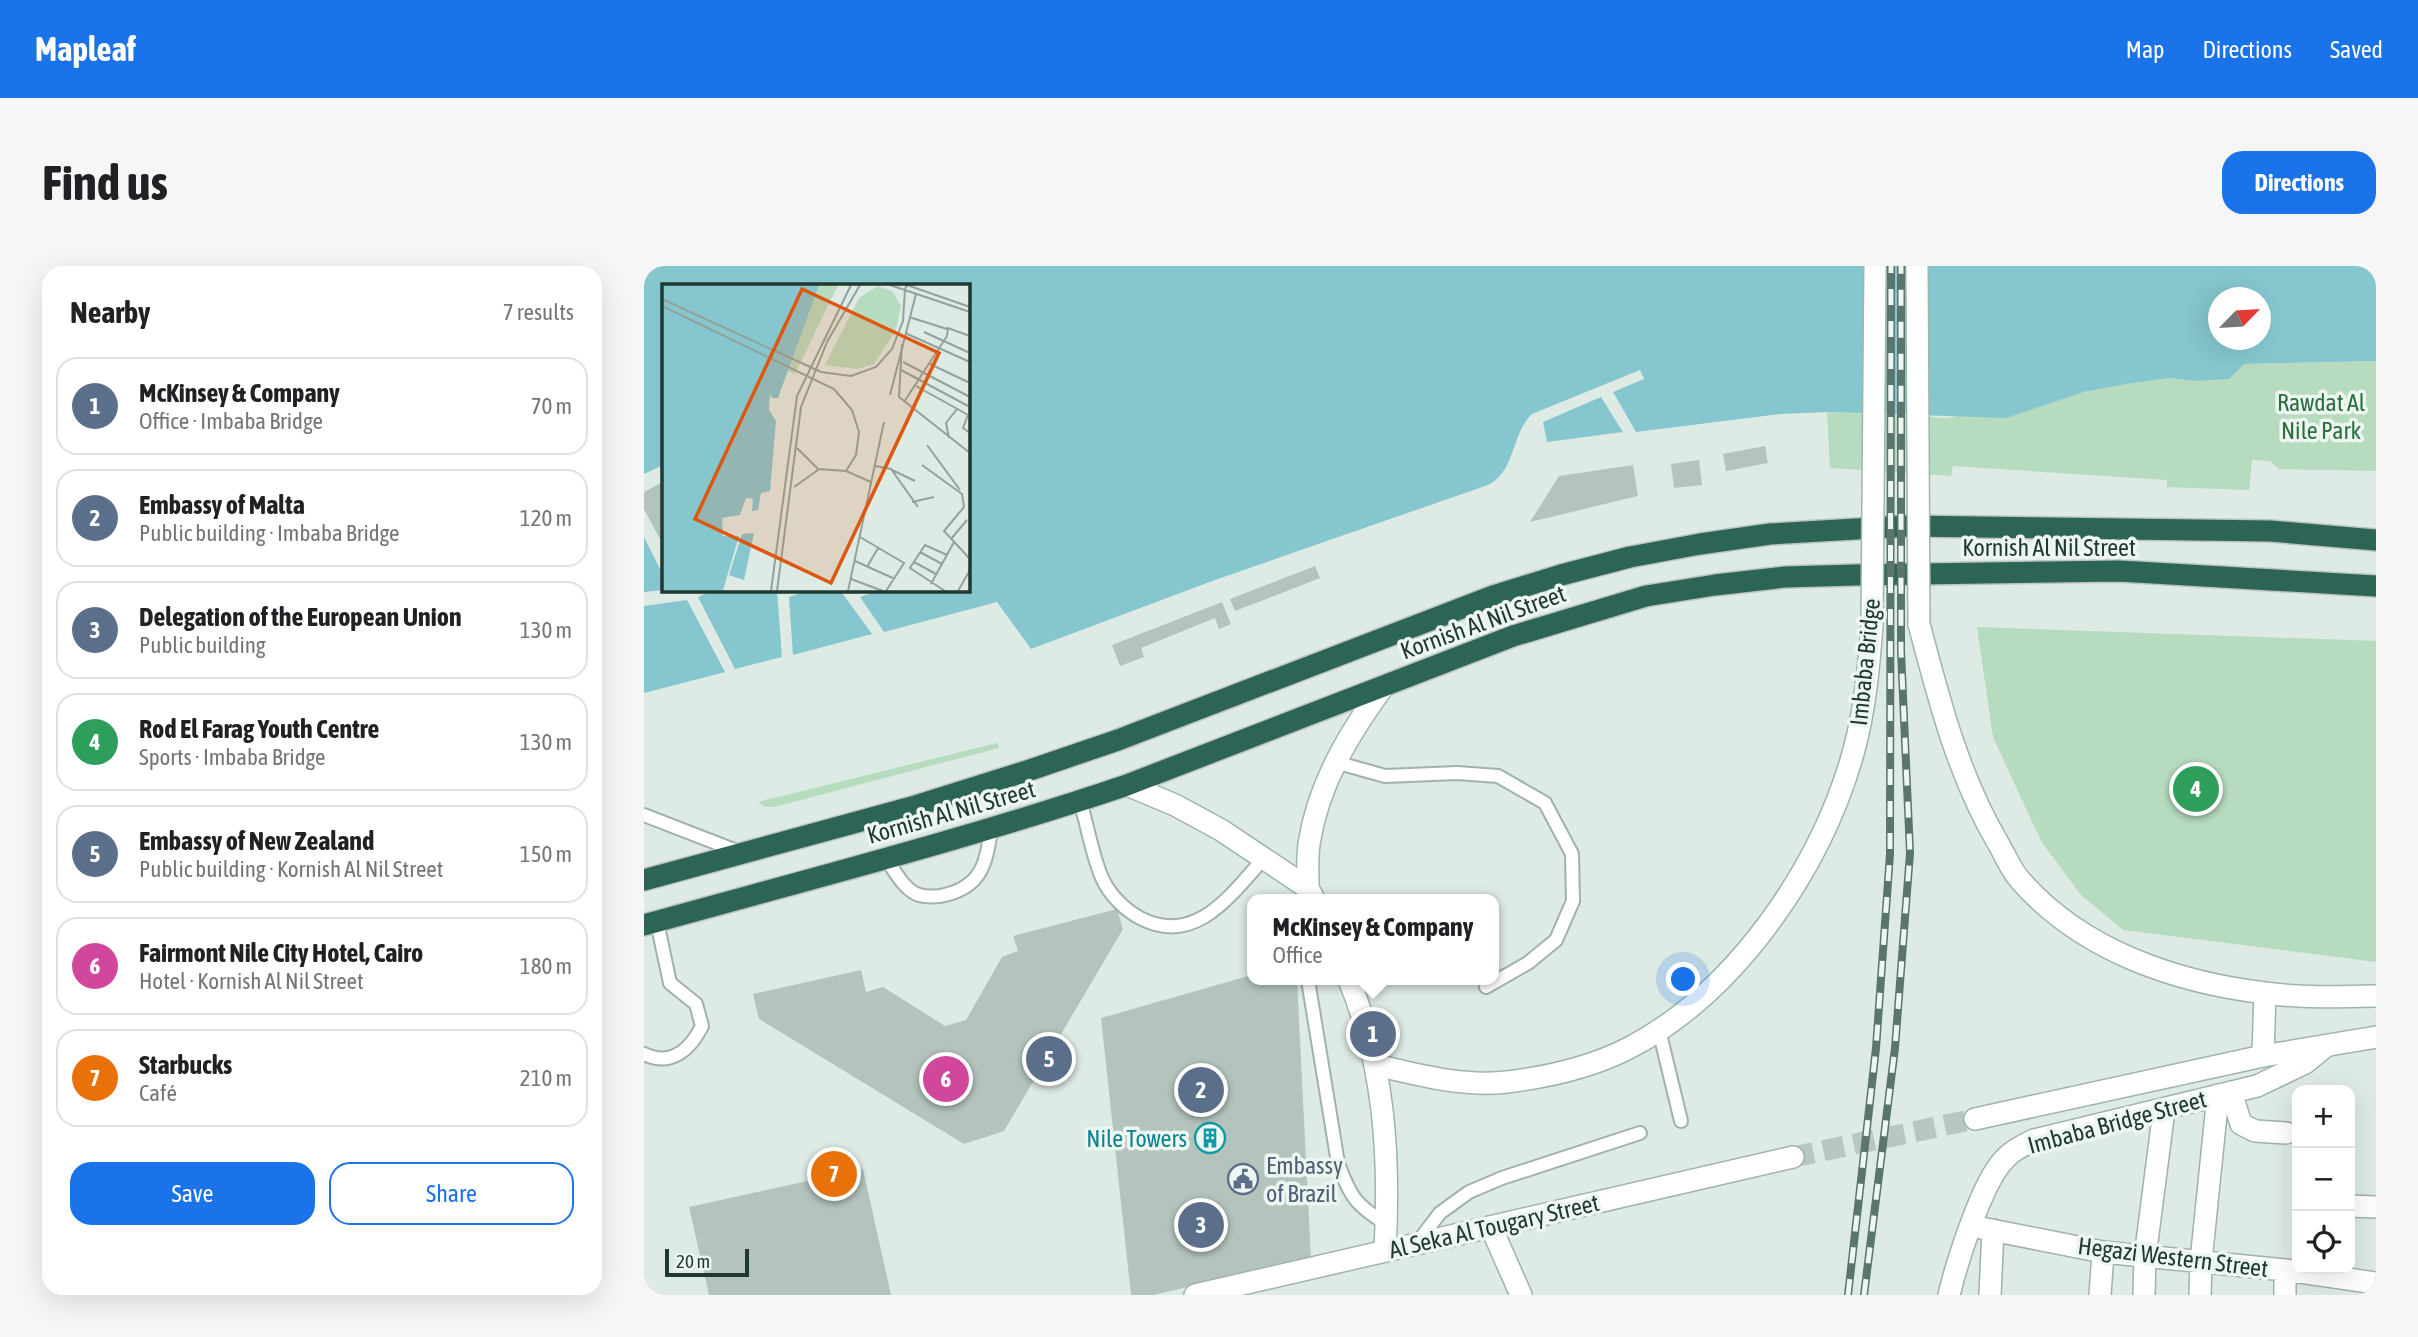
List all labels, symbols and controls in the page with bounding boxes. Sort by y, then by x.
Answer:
text: Mapleaf [35,30,136,68]
text: Map [2126,36,2164,63]
text: Directions [2202,36,2292,63]
text: Saved [2330,36,2383,63]
button: Directions [2222,151,2376,214]
text: Find us [42,154,168,210]
inset map [662,284,970,592]
north arrow [2208,287,2271,350]
text: Nearby [70,295,150,329]
text: 7 results [503,299,574,325]
text: McKinsey & Company [139,378,340,408]
park label: Rawdat Al Nile Park [2277,389,2366,444]
text: 1 [90,393,100,419]
text: 70 m [531,393,572,419]
text: Office · Imbaba Bridge [139,408,323,434]
text: Embassy of Malta [139,490,305,520]
text: 2 [90,505,100,531]
text: 120 m [520,505,572,531]
text: Public building · Imbaba Bridge [139,520,399,546]
street label: Kornish Al Nil Street [1962,534,2136,561]
street label: Kornish Al Nil Street [1397,580,1569,664]
street label: Imbaba Bridge [1845,597,1885,727]
text: Delegation of the European Union [139,602,462,632]
text: 3 [90,617,100,643]
text: 130 m [520,617,572,643]
text: Public building [139,632,266,658]
text: Rod El Farag Youth Centre [139,714,379,744]
text: 4 [90,729,100,755]
text: 130 m [520,729,572,755]
text: Sports · Imbaba Bridge [139,744,325,770]
pin: 4 [2173,763,2219,815]
street label: Kornish Al Nil Street [864,775,1038,849]
text: Embassy of New Zealand [139,826,374,856]
text: 5 [90,841,100,867]
text: 150 m [520,841,572,867]
text: Public building · Kornish Al Nil Street [139,856,443,882]
popup [1247,894,1499,985]
text: McKinsey & Company [1273,912,1473,942]
text: Fairmont Nile City Hotel, Cairo [139,938,423,968]
text: Office [1273,942,1323,968]
text: 6 [90,953,100,979]
text: 180 m [520,953,572,979]
your location [1666,962,1700,996]
text: Hotel · Kornish Al Nil Street [139,968,364,994]
pin: 1 [1350,1008,1396,1060]
pin: 5 [1026,1033,1072,1085]
text: Starbucks [139,1050,232,1080]
pin: 6 [923,1053,969,1105]
pin: 2 [1178,1064,1224,1116]
text: 7 [90,1065,100,1091]
text: 210 m [520,1065,572,1091]
text: Café [139,1080,177,1106]
street label: Imbaba Bridge Street [2025,1085,2209,1159]
map controls [2292,1085,2355,1274]
button: + [2292,1085,2355,1148]
building icon: Nile Towers [1193,1121,1227,1155]
place label: Nile Towers [1086,1125,1187,1152]
pin: 7 [811,1148,857,1200]
button: − [2292,1148,2355,1211]
place label: Embassy of Brazil [1266,1152,1343,1207]
button: Save [70,1162,315,1225]
button: Share [329,1162,574,1225]
public building icon: Embassy of Brazil [1226,1162,1260,1196]
street label: Al Seka Al Tougary Street [1386,1189,1602,1263]
pin: 3 [1178,1199,1224,1251]
button: locate [2292,1211,2355,1274]
street label: Hegazi Western Street [2076,1232,2270,1282]
scale bar [665,1246,749,1278]
text: 20 m [676,1250,710,1272]

